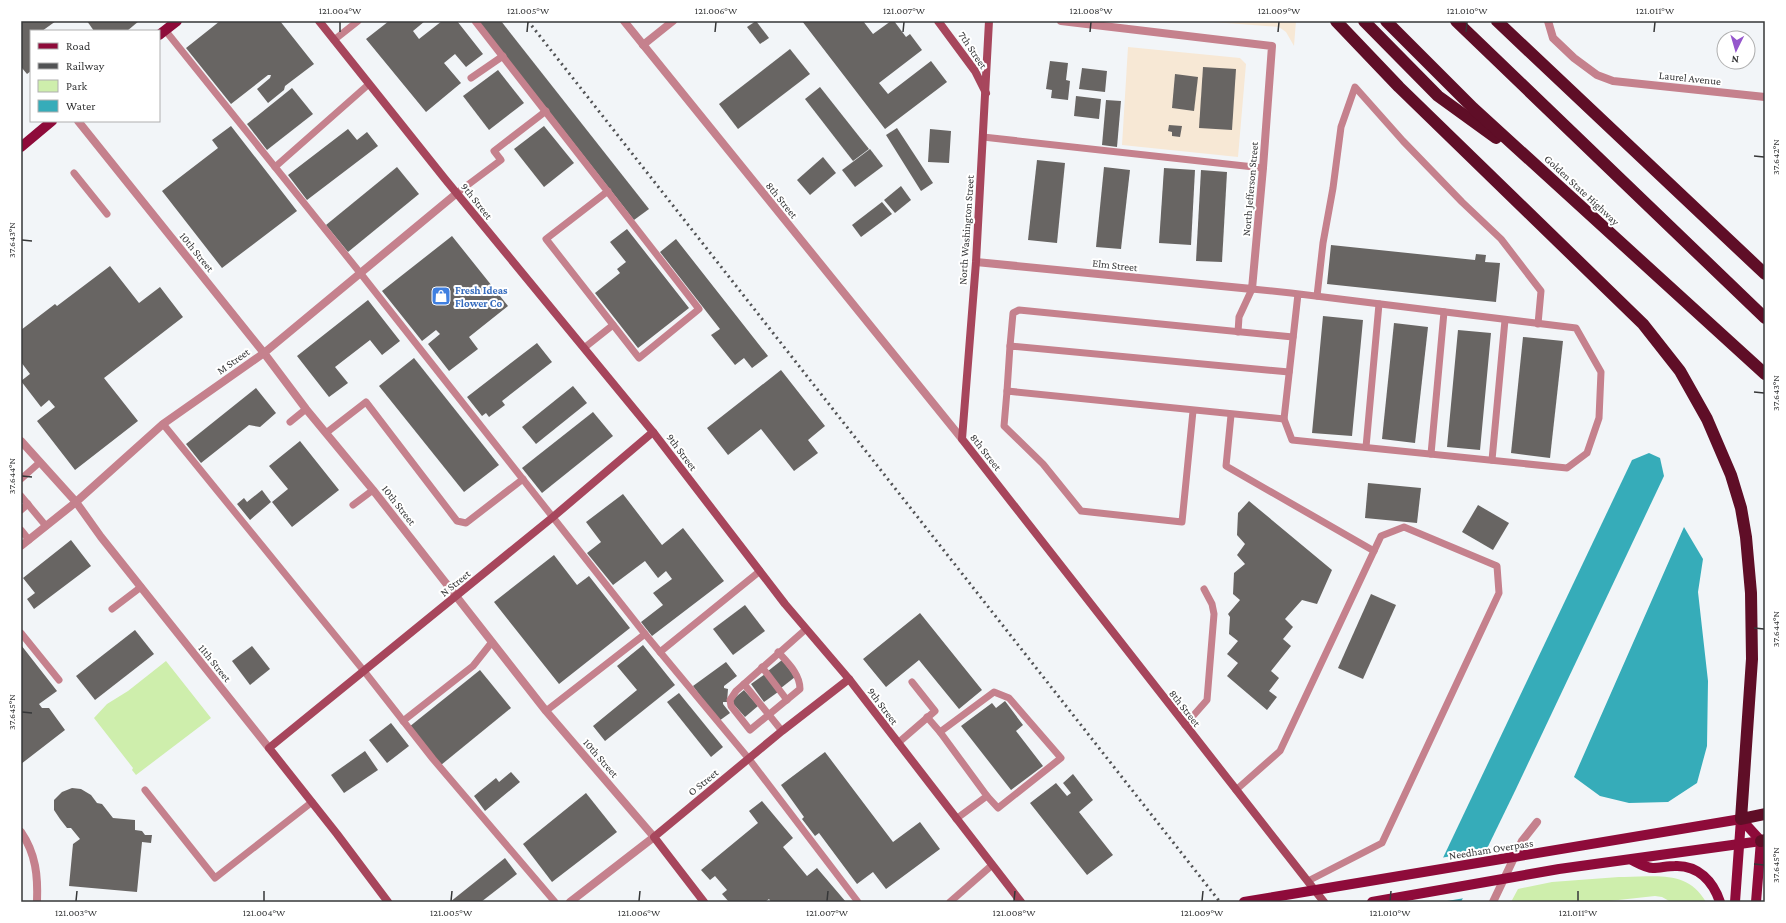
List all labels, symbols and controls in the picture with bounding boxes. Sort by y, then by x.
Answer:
text: 121.004°W [319,5,362,16]
text: 121.005°W [507,5,550,16]
text: 121.006°W [695,5,738,16]
text: 121.007°W [883,5,926,16]
text: 121.008°W [1070,5,1113,16]
text: 121.009°W [1258,5,1301,16]
text: 121.010°W [1447,5,1488,16]
text: 121.011°W [1636,5,1675,16]
street label: 7th Street [956,29,990,71]
legend [30,30,160,122]
north arrow [1716,30,1756,70]
text: Road [66,39,91,53]
text: N [1730,54,1739,66]
text: Railway [66,59,105,73]
street label: Laurel Avenue [1658,69,1722,87]
text: Park [66,79,88,93]
text: Water [66,99,96,113]
text: 37.642°N [1770,139,1781,175]
street label: North Jefferson Street [1240,141,1261,237]
street label: Golden State Highway [1542,152,1622,229]
street label: North Washington Street [956,174,977,285]
street label: 8th Street [764,179,800,221]
street label: 9th Street [459,181,495,222]
text: 37.643°N [6,222,17,258]
street label: 10th Street [177,230,217,274]
street label: Elm Street [1092,257,1139,273]
place label: Fresh Ideas Flower Co [455,284,508,309]
shop icon: Fresh Ideas Flower Co [430,285,452,307]
street label: M Street [214,345,252,377]
text: 37.643°N [1770,375,1781,411]
street label: 9th Street [664,431,700,473]
street label: 8th Street [968,431,1004,473]
text: 37.644°N [6,457,17,494]
street label: 10th Street [380,483,418,528]
street label: N Street [438,567,473,599]
text: 37.644°N [1770,610,1781,647]
street label: 11th Street [196,642,234,684]
street label: 9th Street [865,685,901,727]
street label: 8th Street [1167,687,1203,729]
text: 37.645°N [6,694,17,730]
street label: 10th Street [581,736,621,780]
street label: O Street [686,766,721,798]
street label: Needham Overpass [1448,836,1534,863]
text: 37.645°N [1770,847,1781,883]
text: 121.003°W [55,907,98,918]
text: 121.004°W [243,907,286,918]
text: 121.005°W [430,907,473,918]
text: 121.006°W [618,907,661,918]
text: 121.007°W [806,907,849,918]
text: 121.008°W [993,907,1036,918]
text: 121.009°W [1181,907,1224,918]
text: 121.010°W [1370,907,1411,918]
text: 121.011°W [1559,907,1598,918]

